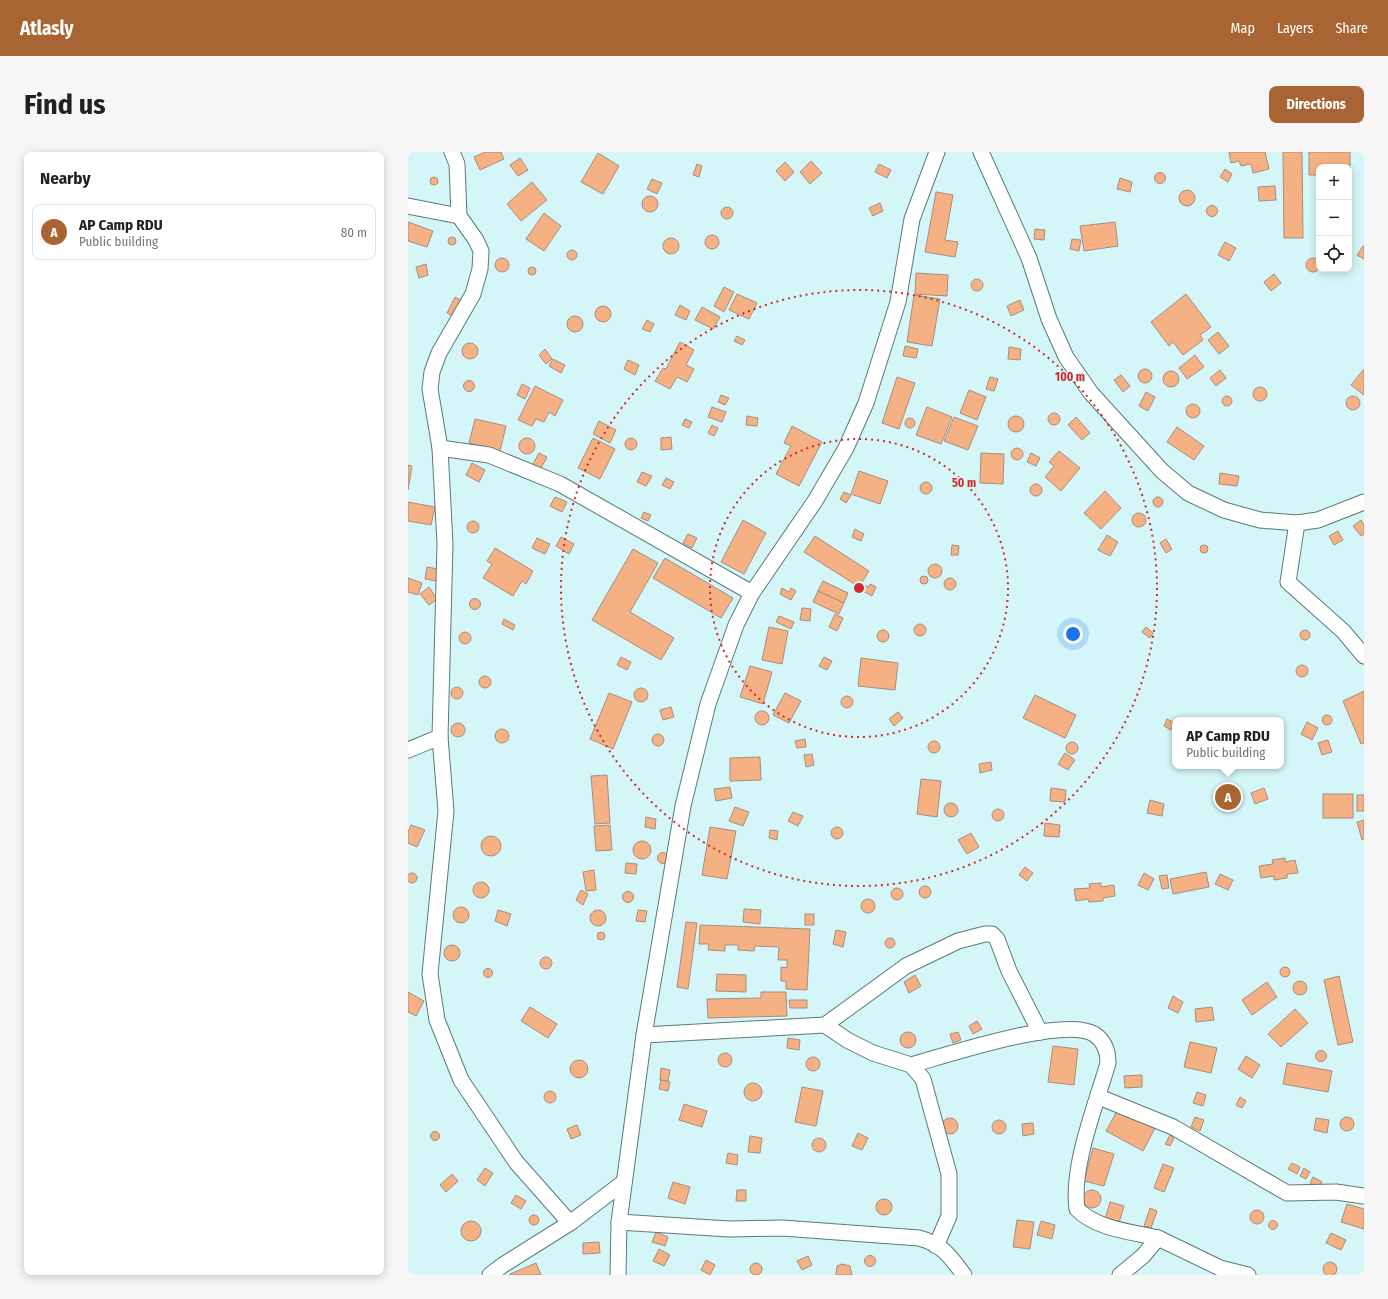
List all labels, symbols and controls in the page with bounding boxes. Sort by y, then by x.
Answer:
text: Atlasly [20,17,74,40]
text: Map [1231,20,1255,37]
text: Layers [1277,20,1313,37]
text: Share [1335,20,1368,37]
button: Directions [1269,86,1364,123]
text: Find us [24,88,106,121]
map controls [1316,164,1352,272]
button: + [1316,164,1352,200]
text: Nearby [40,168,91,189]
button: − [1316,200,1352,236]
text: AP Camp RDU [79,216,162,234]
text: A [50,225,58,240]
text: 80 m [341,225,367,240]
text: Public building [79,234,158,249]
button: locate [1316,236,1352,272]
text: 100 m [1055,370,1085,384]
text: 50 m [952,476,976,490]
centre of rings [852,581,866,595]
your location [1063,624,1083,644]
popup [1172,717,1284,769]
text: AP Camp RDU [1186,727,1270,745]
text: Public building [1186,745,1265,760]
pin: A [1215,782,1241,812]

